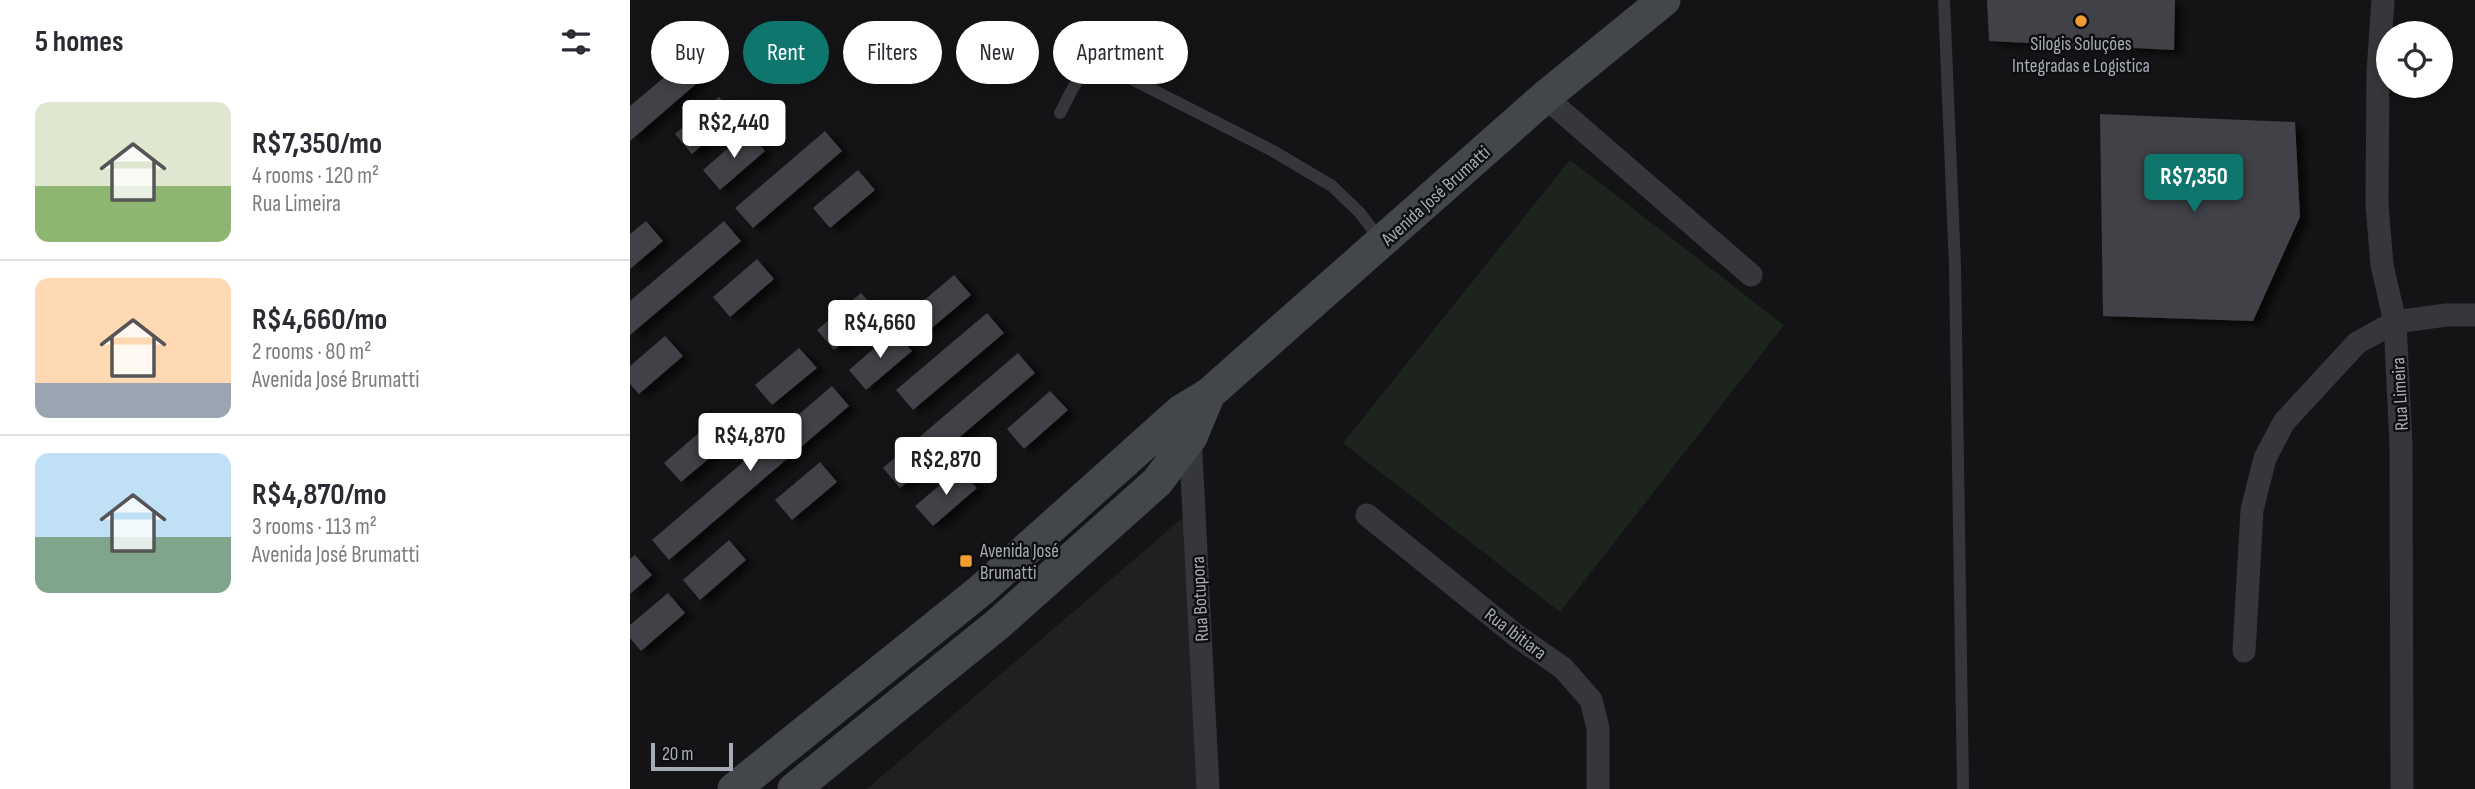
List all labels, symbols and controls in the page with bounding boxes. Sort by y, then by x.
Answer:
marker: Silogis Soluções Integradas e Logistica [2073,13,2089,29]
chip: Buy [651,21,729,84]
chip: Rent [743,21,829,84]
chip: Filters [843,21,942,84]
chip: New [956,21,1039,84]
chip: Apartment [1053,21,1188,84]
map controls [2376,21,2453,98]
button: locate [2376,21,2453,98]
icon: filters [557,23,595,61]
text: 5 homes [35,24,124,60]
place label: Silogis Soluções Integradas e Logistica [2012,33,2150,78]
pin: R$2,440 [669,100,799,160]
text: R$2,440 [698,109,770,137]
text: R$7,350/mo [252,126,382,162]
icon: home [91,130,175,214]
street label: Avenida José Brumatti [1376,141,1495,252]
pin: R$7,350 [2129,154,2259,214]
text: 4 rooms · 120 m² [252,162,379,190]
text: R$7,350 [2160,163,2228,191]
text: Rua Limeira [252,190,341,218]
pin: R$4,660 [815,300,945,360]
text: R$4,660/mo [252,302,387,338]
icon: home [91,306,175,390]
text: R$4,660 [844,309,916,337]
text: 2 rooms · 80 m² [252,338,371,366]
street label: Rua Limeira [2387,357,2414,431]
text: Avenida José Brumatti [252,366,420,394]
pin: R$4,870 [685,414,815,473]
text: R$4,870 [715,422,785,450]
pin: R$2,870 [881,438,1011,497]
text: R$2,870 [911,446,981,474]
text: R$4,870/mo [252,477,387,513]
icon: home [91,481,175,565]
text: 3 rooms · 113 m² [252,513,377,541]
place label: Avenida José Brumatti [979,540,1059,585]
text: Avenida José Brumatti [252,541,420,569]
marker: Avenida José Brumatti [958,553,974,569]
street label: Rua Botupora [1187,556,1214,642]
street label: Rua Ibitiara [1480,604,1551,665]
scale bar [651,740,733,772]
text: 20 m [662,743,694,766]

